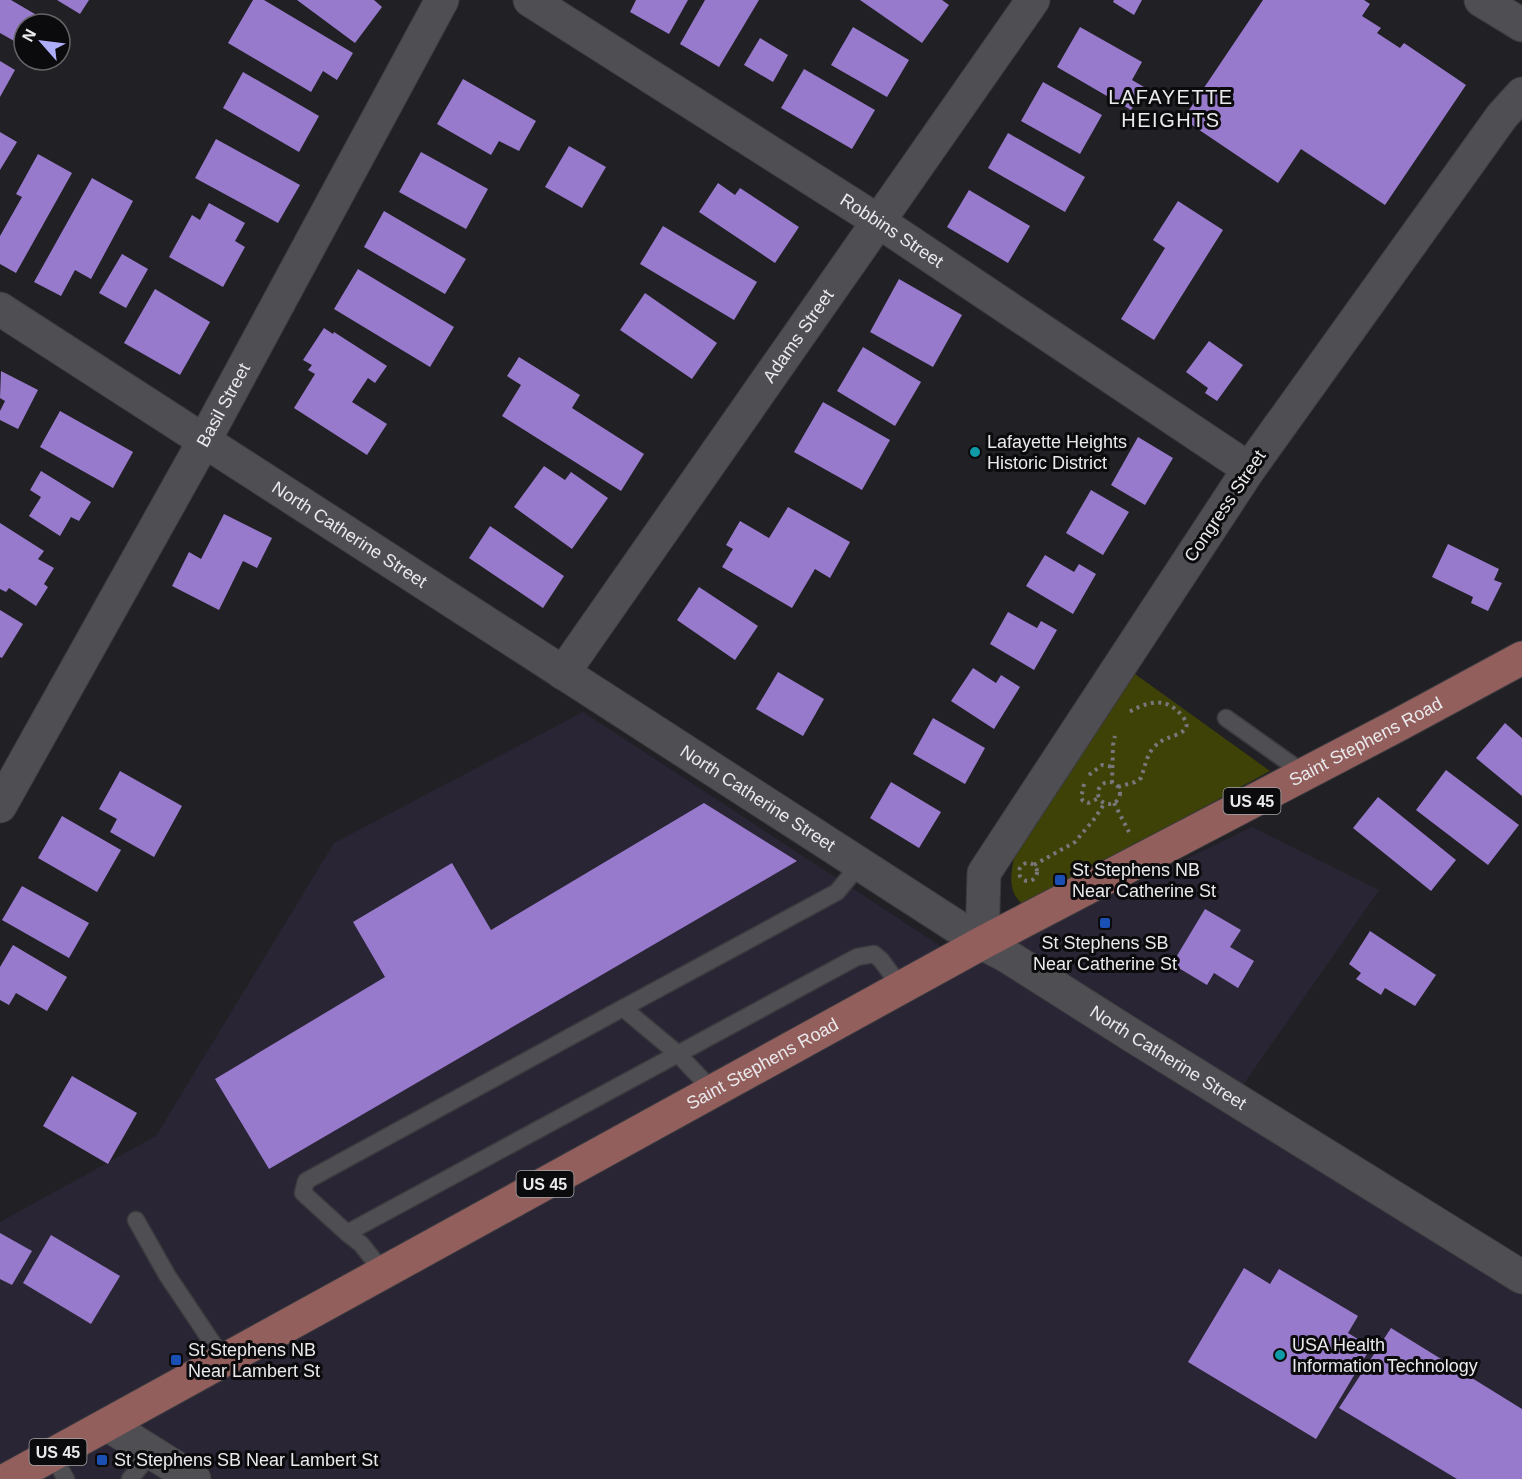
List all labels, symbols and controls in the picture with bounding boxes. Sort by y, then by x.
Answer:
north arrow [12,12,72,72]
text: N [19,26,39,44]
district label: LAFAYETTE HEIGHTS [1108,86,1234,131]
street label: Robbins Street [836,190,947,272]
street label: Adams Street [759,286,838,387]
street label: Basil Street [193,360,254,450]
place label: Lafayette Heights Historic District [987,432,1127,473]
marker: Lafayette Heights Historic District [968,445,982,459]
street label: Congress Street [1180,446,1270,566]
street label: North Catherine Street [268,477,431,592]
street label: Saint Stephens Road [1286,693,1446,790]
street label: North Catherine Street [677,741,839,856]
road number: US 45 [1224,788,1280,814]
place label: St Stephens NB Near Catherine St [1072,860,1216,901]
marker: St Stephens NB Near Catherine St [1053,873,1067,887]
marker: St Stephens SB Near Catherine St [1098,916,1112,930]
place label: St Stephens SB Near Catherine St [1033,933,1177,974]
street label: North Catherine Street [1086,1001,1250,1114]
street label: Saint Stephens Road [683,1014,842,1114]
road number: US 45 [516,1171,574,1197]
place label: USA Health Information Technology [1292,1335,1478,1376]
place label: St Stephens NB Near Lambert St [188,1340,320,1381]
marker: USA Health Information Technology [1273,1348,1287,1362]
marker: St Stephens NB Near Lambert St [169,1353,183,1367]
road number: US 45 [29,1439,86,1465]
place label: St Stephens SB Near Lambert St [114,1450,378,1470]
marker: St Stephens SB Near Lambert St [95,1453,109,1467]

